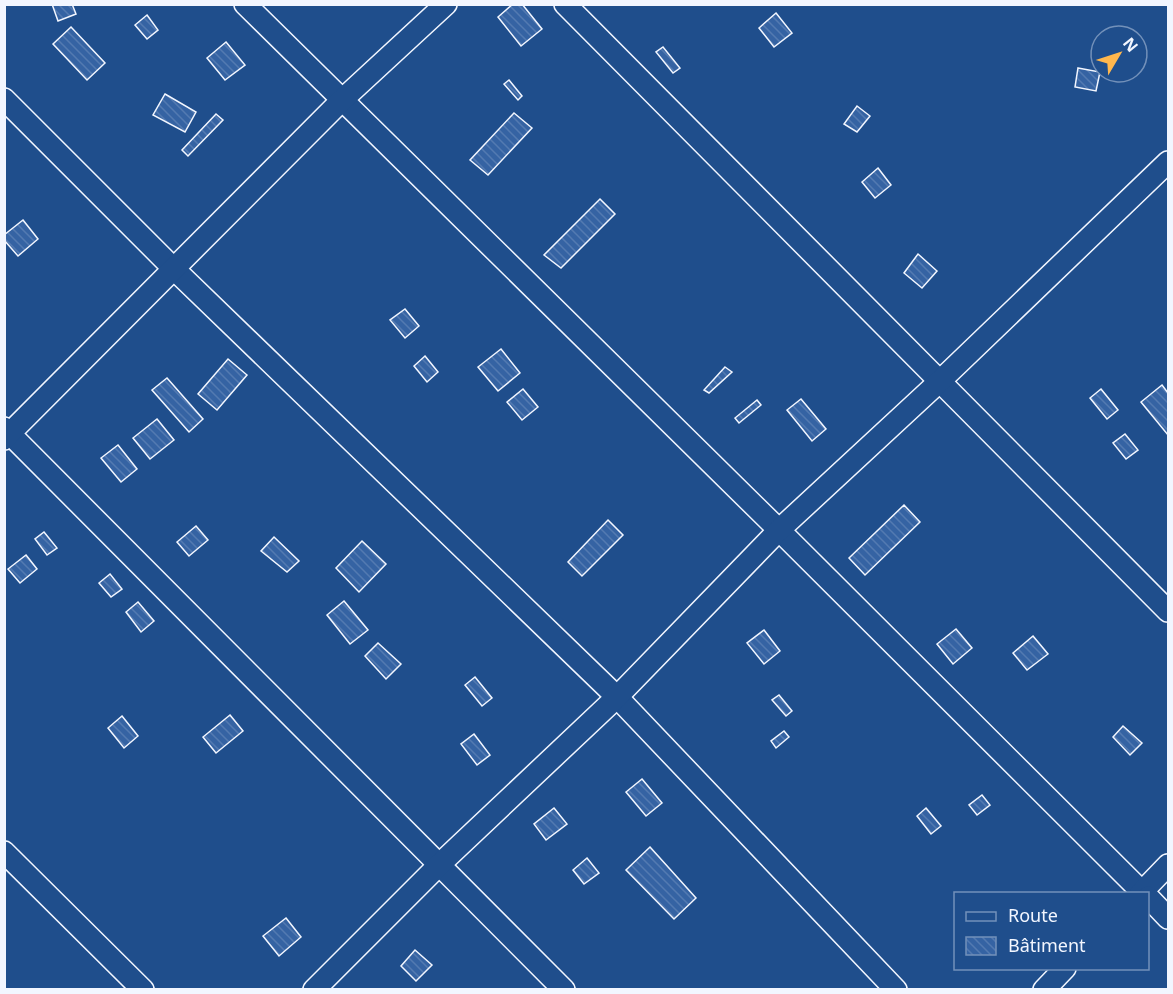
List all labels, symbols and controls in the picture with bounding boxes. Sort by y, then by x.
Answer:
north arrow [1089,24,1149,84]
text: N [1118,33,1143,57]
legend [954,892,1149,970]
text: Route [1008,903,1058,927]
text: Bâtiment [1008,933,1086,957]

